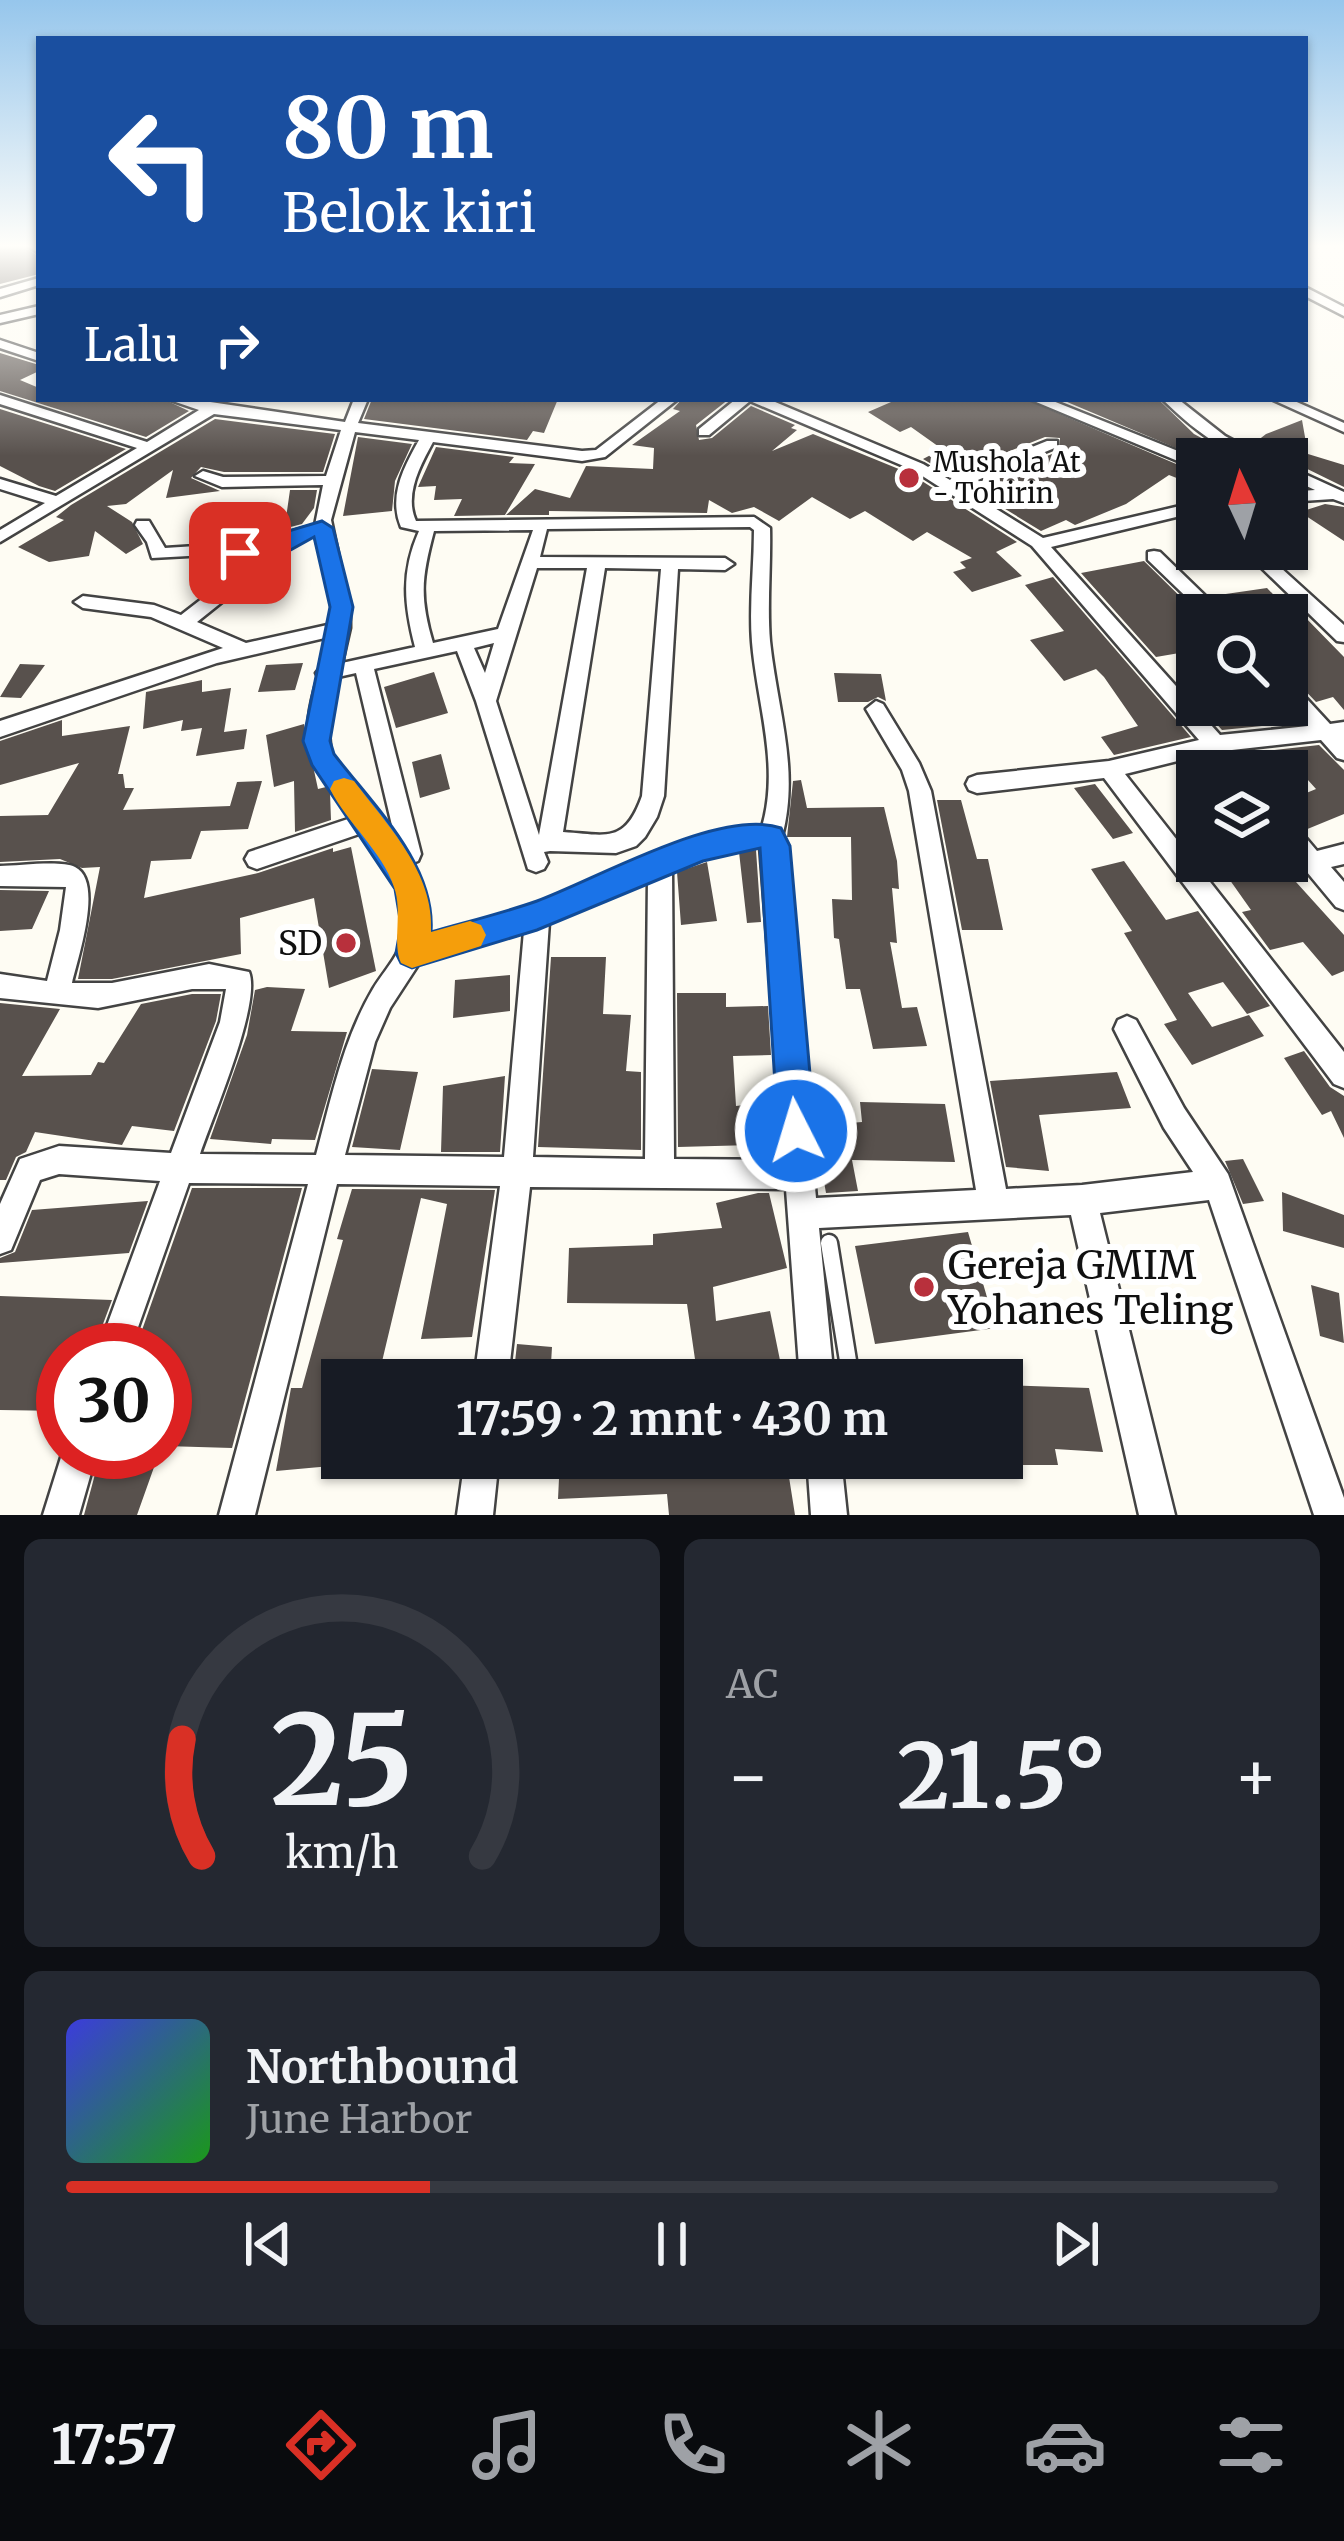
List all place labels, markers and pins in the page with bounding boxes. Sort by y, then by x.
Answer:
place label: Mushola At - Tohirin [933,445,1081,510]
marker: Mushola At - Tohirin [896,465,922,491]
pin [189,502,291,604]
place label: SD [278,923,322,964]
marker: SD [333,930,359,956]
place label: Gereja GMIM Yohanes Teling [947,1241,1234,1335]
marker: Gereja GMIM Yohanes Teling [911,1274,937,1300]

